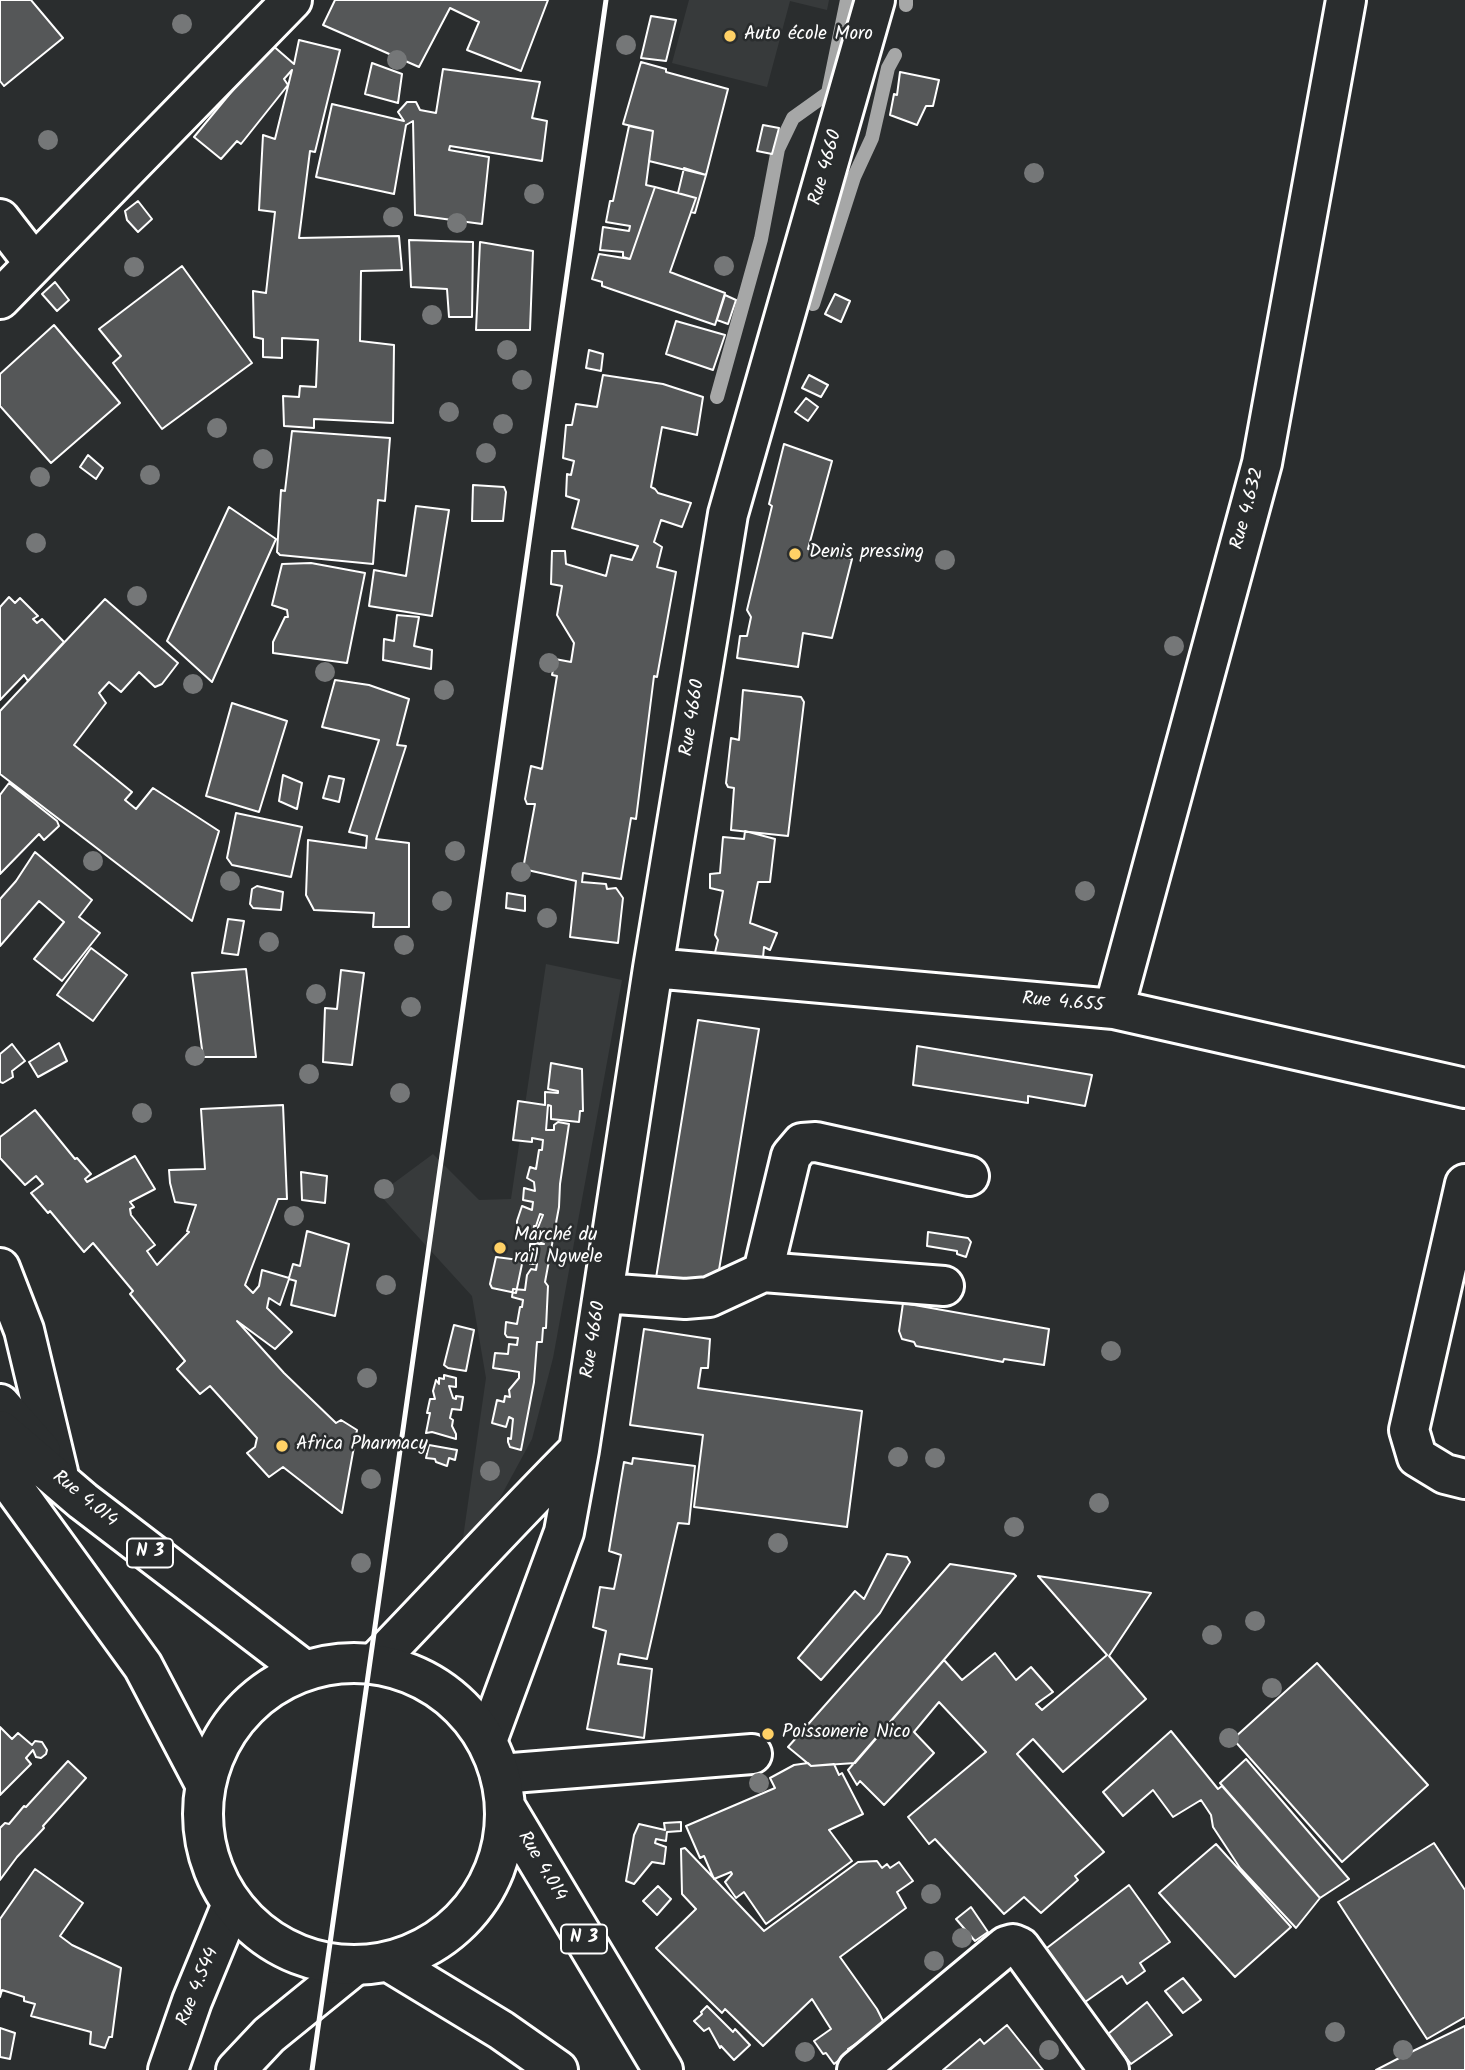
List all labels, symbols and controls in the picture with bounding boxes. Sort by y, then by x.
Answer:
place label: Auto école Moro [744,25,873,47]
marker: Auto école Moro [722,28,738,44]
street label: Rue 4660 [805,128,849,208]
street label: Rue 4.632 [1227,466,1271,552]
place label: Denis pressing [809,543,924,565]
marker: Denis pressing [787,546,803,562]
street label: Rue 4660 [677,678,711,758]
street label: Rue 4.655 [1021,989,1105,1019]
place label: Marché du rail Ngwele [514,1226,602,1270]
marker: Marché du rail Ngwele [492,1240,508,1256]
street label: Rue 4660 [578,1300,612,1380]
place label: Africa Pharmacy [296,1435,428,1457]
marker: Africa Pharmacy [274,1438,290,1454]
street label: Rue 4.014 [47,1467,121,1533]
road number: N 3 [127,1538,173,1568]
place label: Poissonerie Nico [782,1723,910,1745]
marker: Poissonerie Nico [760,1726,776,1742]
street label: Rue 4.014 [511,1828,571,1906]
road number: N 3 [561,1924,607,1954]
street label: Rue 4.544 [173,1944,225,2030]

